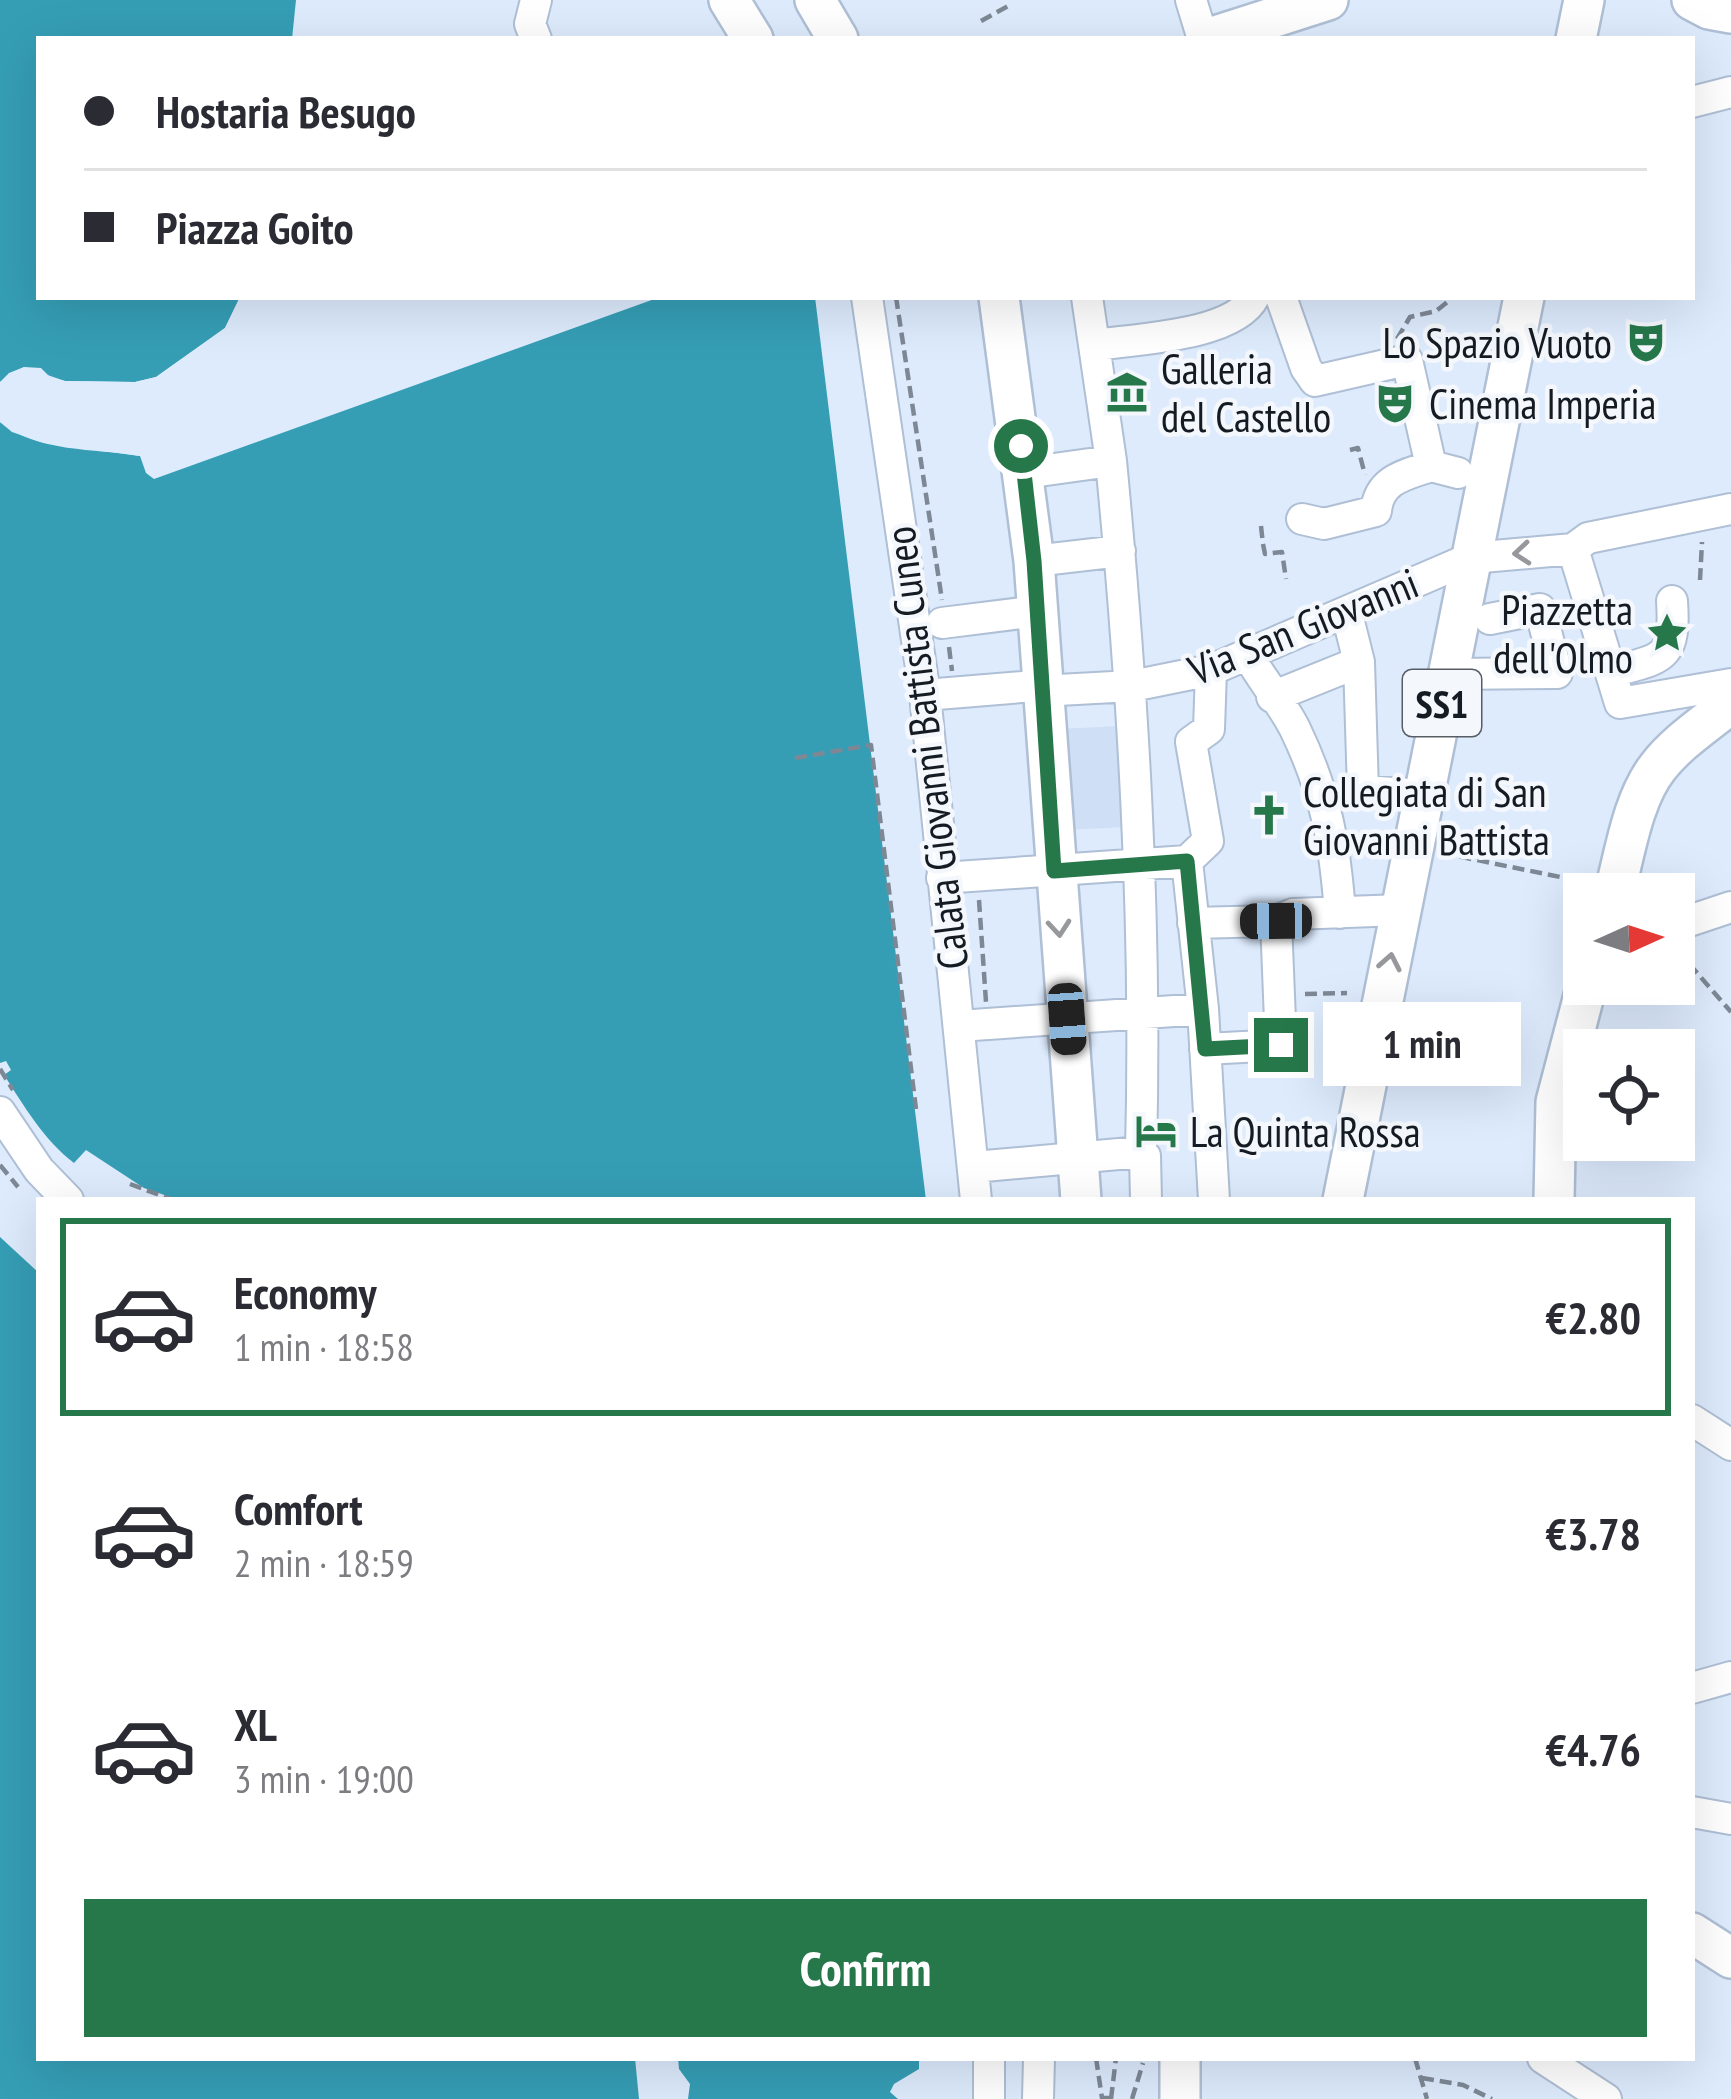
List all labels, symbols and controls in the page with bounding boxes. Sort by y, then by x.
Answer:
text: Hostaria Besugo [156,82,416,140]
text: Piazza Goito [156,198,354,256]
place label: Lo Spazio Vuoto [1383,315,1612,370]
theatre icon: Lo Spazio Vuoto [1623,319,1669,365]
place label: Galleria del Castello [1161,341,1331,444]
museum icon: Galleria del Castello [1104,369,1150,415]
place label: Cinema Imperia [1429,376,1656,431]
theatre icon: Cinema Imperia [1372,380,1418,426]
route start [994,419,1048,473]
street label: Calata Giovanni Battista Cuneo [872,524,980,972]
one-way arrow [1512,540,1531,565]
street label: Via San Giovanni [1179,555,1426,697]
place label: Piazzetta dell'Olmo [1493,582,1633,685]
place icon: Piazzetta dell'Olmo [1644,610,1690,656]
road number: SS1 [1403,670,1481,736]
place label: Collegiata di San Giovanni Battista [1303,764,1550,867]
church icon: Collegiata di San Giovanni Battista [1246,792,1292,838]
north arrow [1563,873,1695,1005]
map controls [1563,873,1695,1161]
car [1240,902,1312,940]
one-way arrow [1046,919,1071,938]
one-way arrow [1377,952,1402,972]
car [1047,982,1087,1056]
callout: 1 min [1323,1003,1521,1087]
route end [1254,1018,1308,1072]
text: 1 min [1383,1018,1461,1069]
button: locate [1563,1029,1695,1161]
place label: La Quinta Rossa [1190,1104,1421,1159]
hotel icon: La Quinta Rossa [1133,1108,1179,1154]
icon: car [90,1263,198,1371]
text: Economy [234,1263,377,1321]
text: €2.80 [1545,1288,1641,1346]
text: 1 min · 18:58 [234,1321,414,1372]
icon: car [90,1479,198,1587]
text: Comfort [234,1479,363,1537]
text: €3.78 [1545,1504,1641,1562]
text: 2 min · 18:59 [234,1537,414,1588]
icon: car [90,1695,198,1803]
text: XL [234,1695,277,1753]
text: €4.76 [1545,1720,1641,1778]
text: 3 min · 19:00 [234,1753,414,1804]
button: Confirm [84,1899,1647,2037]

